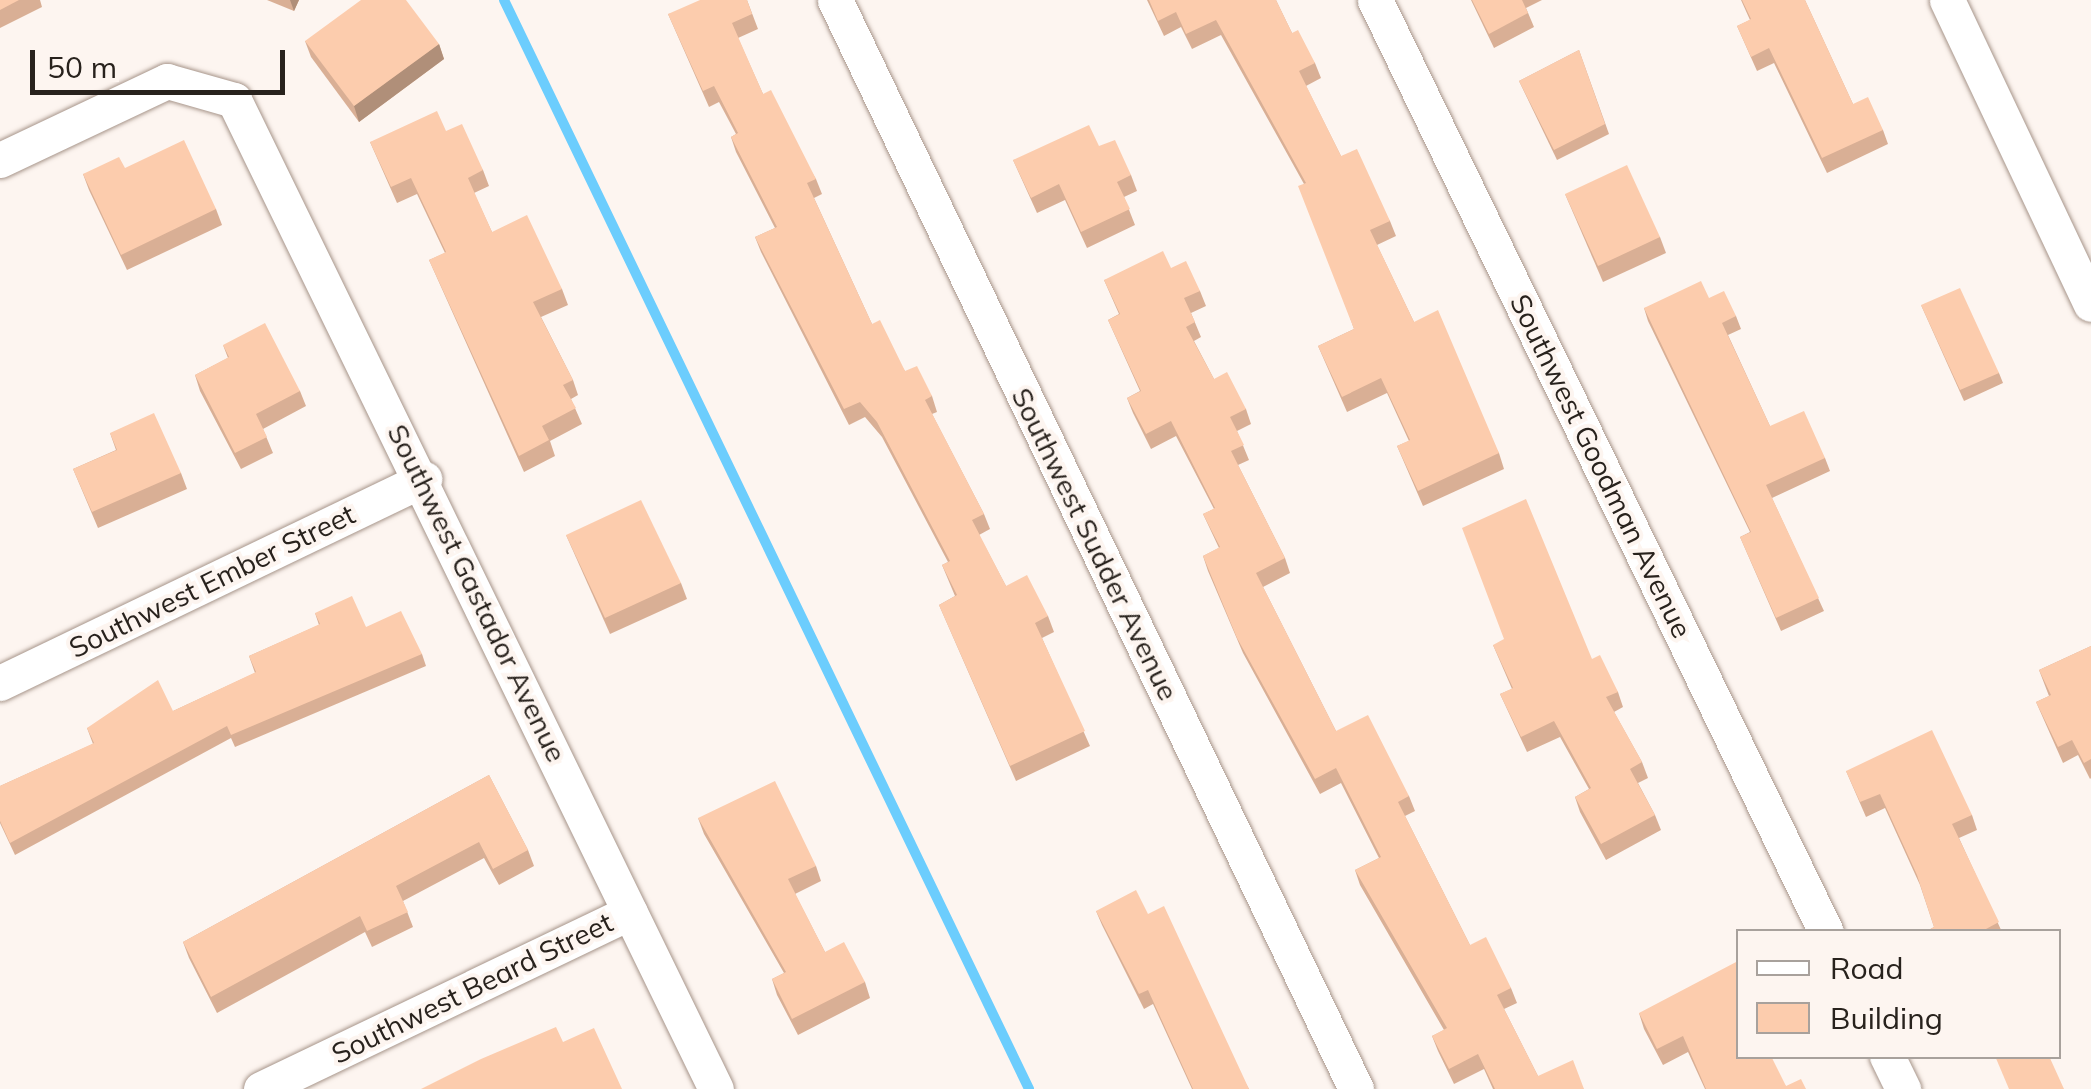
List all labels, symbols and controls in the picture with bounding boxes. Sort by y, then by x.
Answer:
scale bar [35,30,290,92]
text: 50 m [47,48,117,86]
street label: Southwest Goodman Avenue [1503,289,1699,643]
street label: Southwest Sudder Avenue [1005,382,1185,706]
street label: Southwest Gastador Avenue [381,419,573,767]
street label: Southwest Ember Street [64,497,360,665]
street label: Southwest Beard Street [326,905,618,1071]
legend [1736,929,2061,1059]
text: Road [1830,949,1904,987]
text: Building [1830,999,1943,1037]

